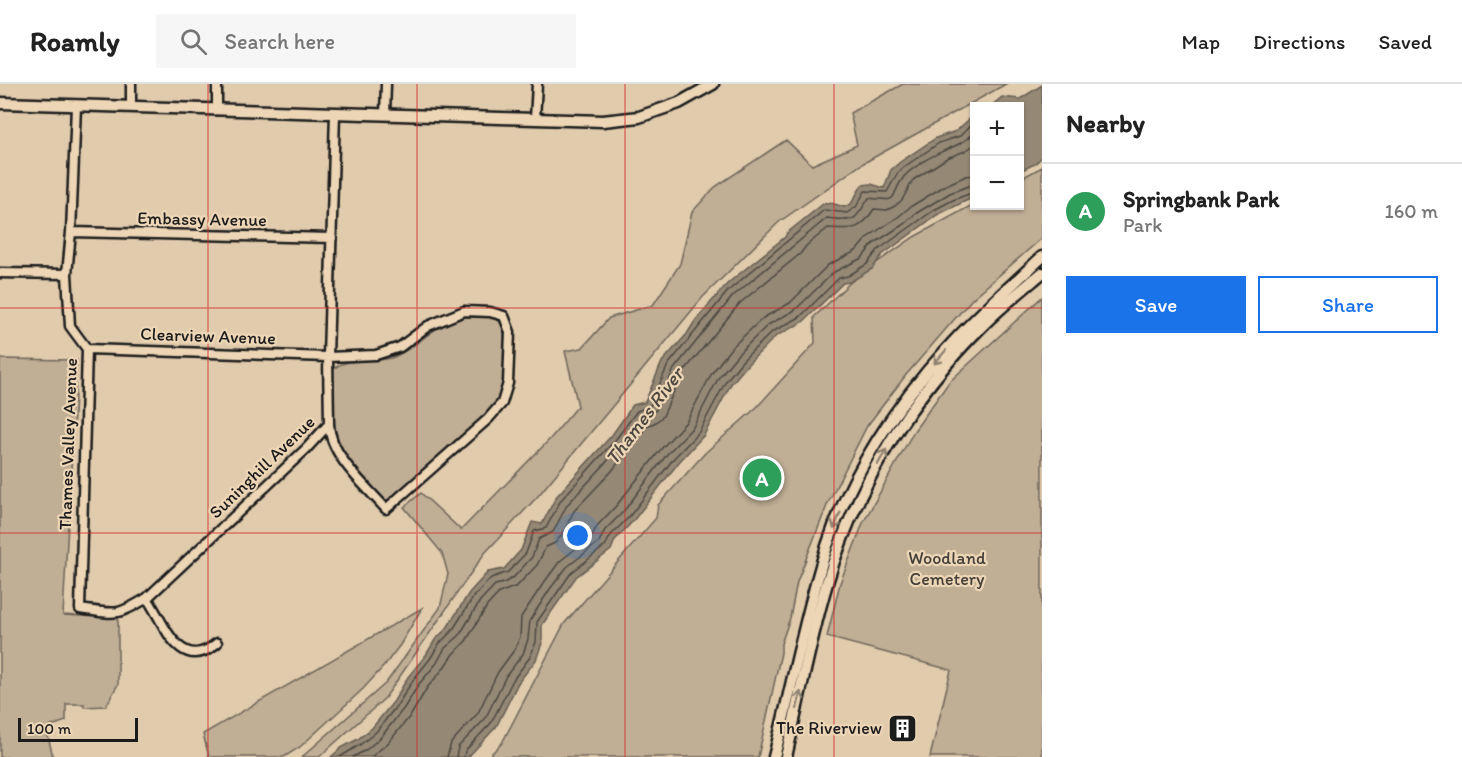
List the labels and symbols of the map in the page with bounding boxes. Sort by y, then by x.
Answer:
street label: Embassy Avenue [137,207,267,231]
street label: Clearview Avenue [140,323,276,349]
one-way arrow [933,349,947,364]
street label: Thames Valley Avenue [54,358,82,530]
water label: Thames River [600,361,690,469]
street label: Suninghill Avenue [205,411,319,523]
one-way arrow [876,449,888,466]
pin: A [742,456,782,500]
one-way arrow [831,511,842,530]
your location [563,521,592,550]
park label: Woodland Cemetery [908,547,986,590]
one-way arrow [793,691,805,710]
building icon: The Riverview [887,712,919,744]
scale bar [18,715,138,742]
place label: The Riverview [776,717,882,739]

